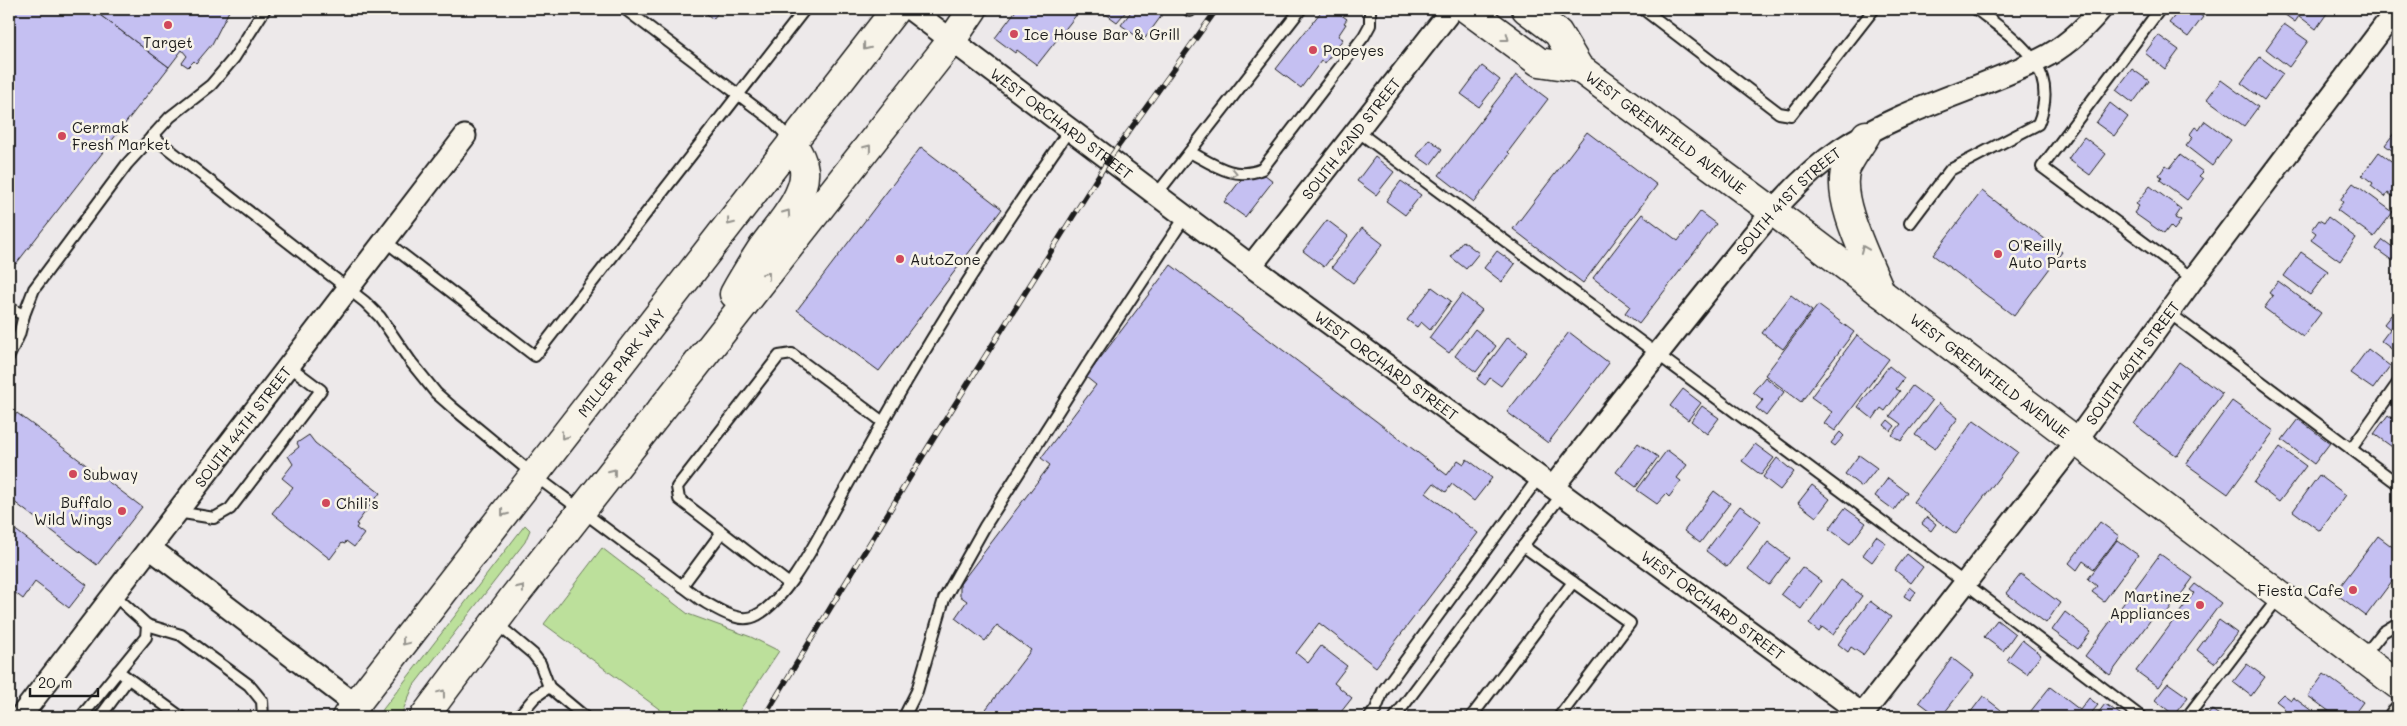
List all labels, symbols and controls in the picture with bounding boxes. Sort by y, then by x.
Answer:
marker: Target [162,19,174,31]
place label: Ice House Bar & Grill [1024,24,1180,44]
marker: Ice House Bar & Grill [1008,28,1020,40]
place label: Target [143,32,193,52]
one-way arrow [1500,32,1510,41]
place label: Popeyes [1323,40,1384,60]
one-way arrow [863,41,871,50]
marker: Popeyes [1307,44,1319,56]
street label: WEST ORCHARD STREET [986,63,1137,184]
street label: WEST GREENFIELD AVENUE [1582,66,1751,199]
street label: SOUTH 42ND STREET [1297,73,1405,203]
place label: Cermak Fresh Market [72,117,170,154]
marker: Cermak Fresh Market [56,130,68,142]
street label: SOUTH 41ST STREET [1731,142,1845,259]
one-way arrow [862,145,870,154]
one-way arrow [1229,167,1238,177]
one-way arrow [781,209,790,219]
one-way arrow [728,216,736,225]
place label: O'Reilly Auto Parts [2008,235,2087,272]
one-way arrow [1859,245,1870,254]
marker: O'Reilly Auto Parts [1992,248,2004,260]
place label: AutoZone [910,249,981,269]
marker: AutoZone [894,253,906,265]
one-way arrow [762,272,771,281]
street label: SOUTH 40TH STREET [2081,297,2184,429]
street label: MILLER PARK WAY [573,304,670,421]
street label: WEST ORCHARD STREET [1311,306,1462,425]
street label: WEST GREENFIELD AVENUE [1906,309,2074,443]
street label: SOUTH 44TH STREET [190,362,295,491]
one-way arrow [562,430,570,439]
place label: Subway [83,464,138,484]
marker: Subway [67,468,79,480]
one-way arrow [607,469,615,478]
place label: Buffalo Wild Wings [34,492,112,529]
place label: Chili's [336,493,379,513]
marker: Chili's [320,497,332,509]
marker: Buffalo Wild Wings [116,505,128,517]
one-way arrow [502,507,510,516]
street label: WEST ORCHARD STREET [1637,545,1789,664]
place label: Fiesta Cafe [2258,580,2343,600]
marker: Fiesta Cafe [2347,584,2359,596]
one-way arrow [515,585,524,594]
place label: Martinez Appliances [2110,586,2190,623]
marker: Martinez Appliances [2194,599,2206,611]
one-way arrow [402,636,410,645]
scale bar [30,666,98,698]
text: 20 m [38,672,72,692]
one-way arrow [436,689,445,699]

